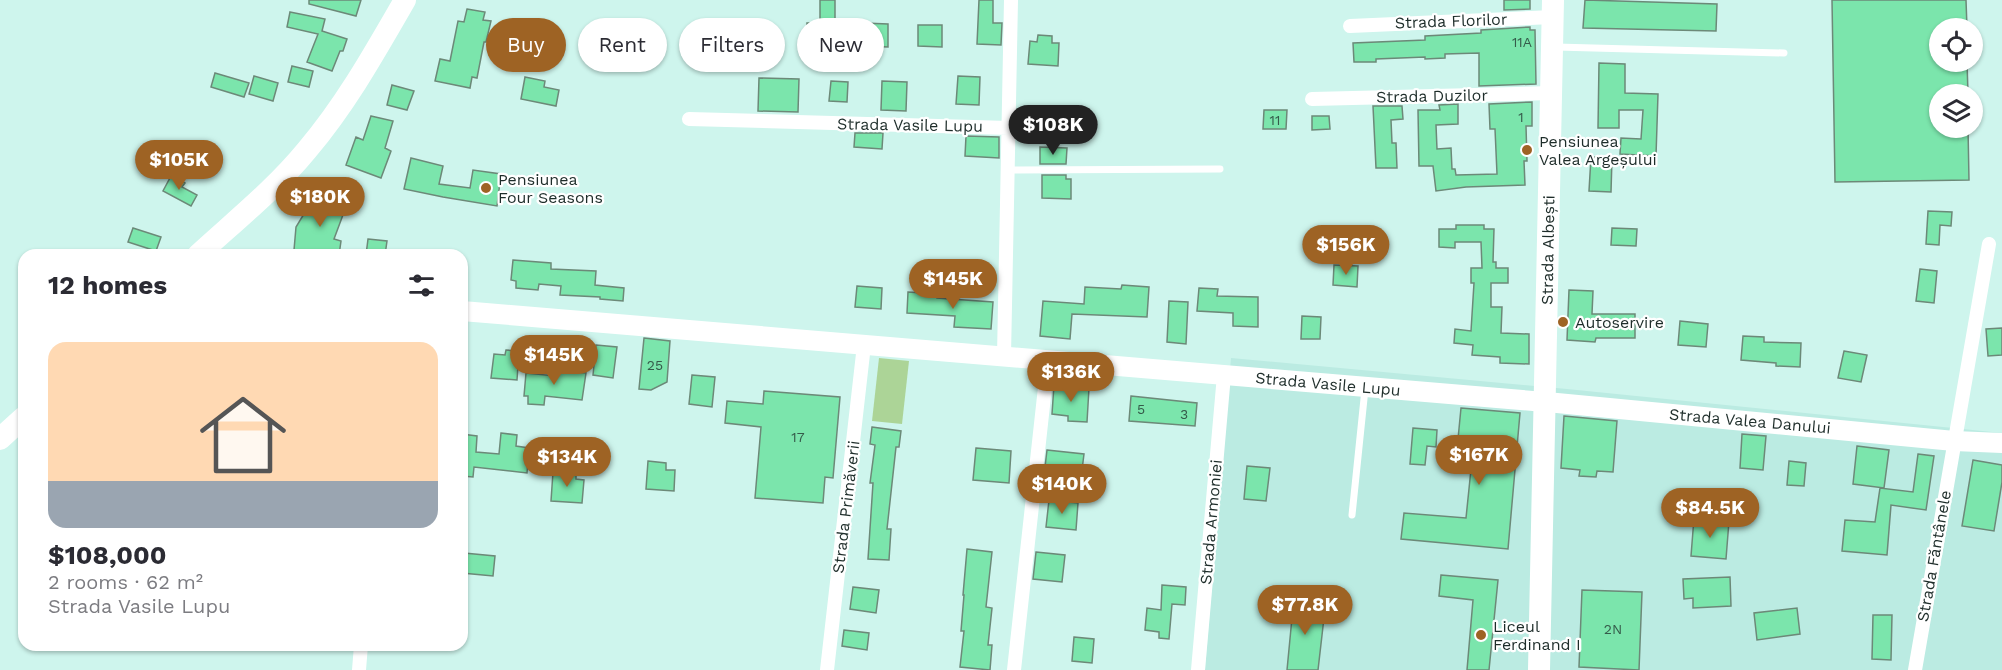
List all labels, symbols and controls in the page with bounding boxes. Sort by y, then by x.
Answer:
street label: Strada Florilor [1394,10,1508,32]
chip: Buy [486,18,566,72]
chip: Rent [578,18,667,72]
chip: Filters [679,18,785,72]
chip: New [797,18,884,72]
map controls [1929,18,1983,138]
button: locate [1929,18,1983,72]
house number: 11A [1512,34,1532,50]
button: layers [1929,84,1983,138]
street label: Strada Duzilor [1376,86,1488,106]
pin: $108K [1011,105,1095,156]
house number: 1 [1518,109,1524,125]
text: $108K [1023,112,1083,136]
house number: 11 [1270,112,1280,128]
street label: Strada Vasile Lupu [837,114,983,136]
place label: Pensiunea Valea Argeșului [1539,132,1657,169]
pin: $105K [137,140,221,191]
marker: Pensiunea Valea Argeșului [1520,143,1534,157]
text: $105K [149,147,209,171]
place label: Pensiunea Four Seasons [498,170,603,207]
pin: $180K [278,177,362,228]
marker: Pensiunea Four Seasons [479,181,493,195]
text: $180K [290,184,350,208]
street label: Strada Albești [1538,195,1558,305]
pin: $156K [1304,225,1388,276]
text: $156K [1316,232,1376,256]
pin: $145K [911,259,995,310]
text: $145K [923,266,983,290]
icon: filters [405,269,438,302]
text: 12 homes [48,270,167,300]
place label: Autoservire [1575,313,1664,332]
marker: Autoservire [1556,315,1570,329]
pin: $145K [512,335,596,386]
text: $145K [524,342,584,366]
pin: $136K [1029,352,1113,403]
house number: 25 [647,357,663,373]
text: $136K [1041,359,1101,383]
street label: Strada Vasile Lupu [1255,368,1401,400]
icon: home [189,381,297,489]
house number: 5 [1137,401,1145,417]
street label: Strada Valea Danului [1668,404,1832,438]
house number: 3 [1180,406,1188,422]
house number: 17 [791,429,805,445]
pin: $167K [1437,435,1521,486]
pin: $134K [525,437,609,488]
street label: Strada Primăverii [828,440,864,574]
text: $167K [1449,442,1509,466]
text: $134K [537,444,597,468]
street label: Strada Armoniei [1196,459,1226,585]
pin: $140K [1020,464,1104,515]
text: $140K [1031,471,1093,495]
pin: $84.5K [1661,488,1759,539]
street label: Strada Făntânele [1913,489,1955,623]
text: $84.5K [1675,495,1745,519]
text: $108,000 [48,540,166,570]
text: 2 rooms · 62 m² [48,570,203,594]
pin: $77.8K [1256,585,1354,636]
text: $77.8K [1272,592,1338,616]
text: Strada Vasile Lupu [48,594,230,618]
place label: Liceul Ferdinand I [1493,617,1581,654]
house number: 2N [1604,621,1622,637]
marker: Liceul Ferdinand I [1474,628,1488,642]

